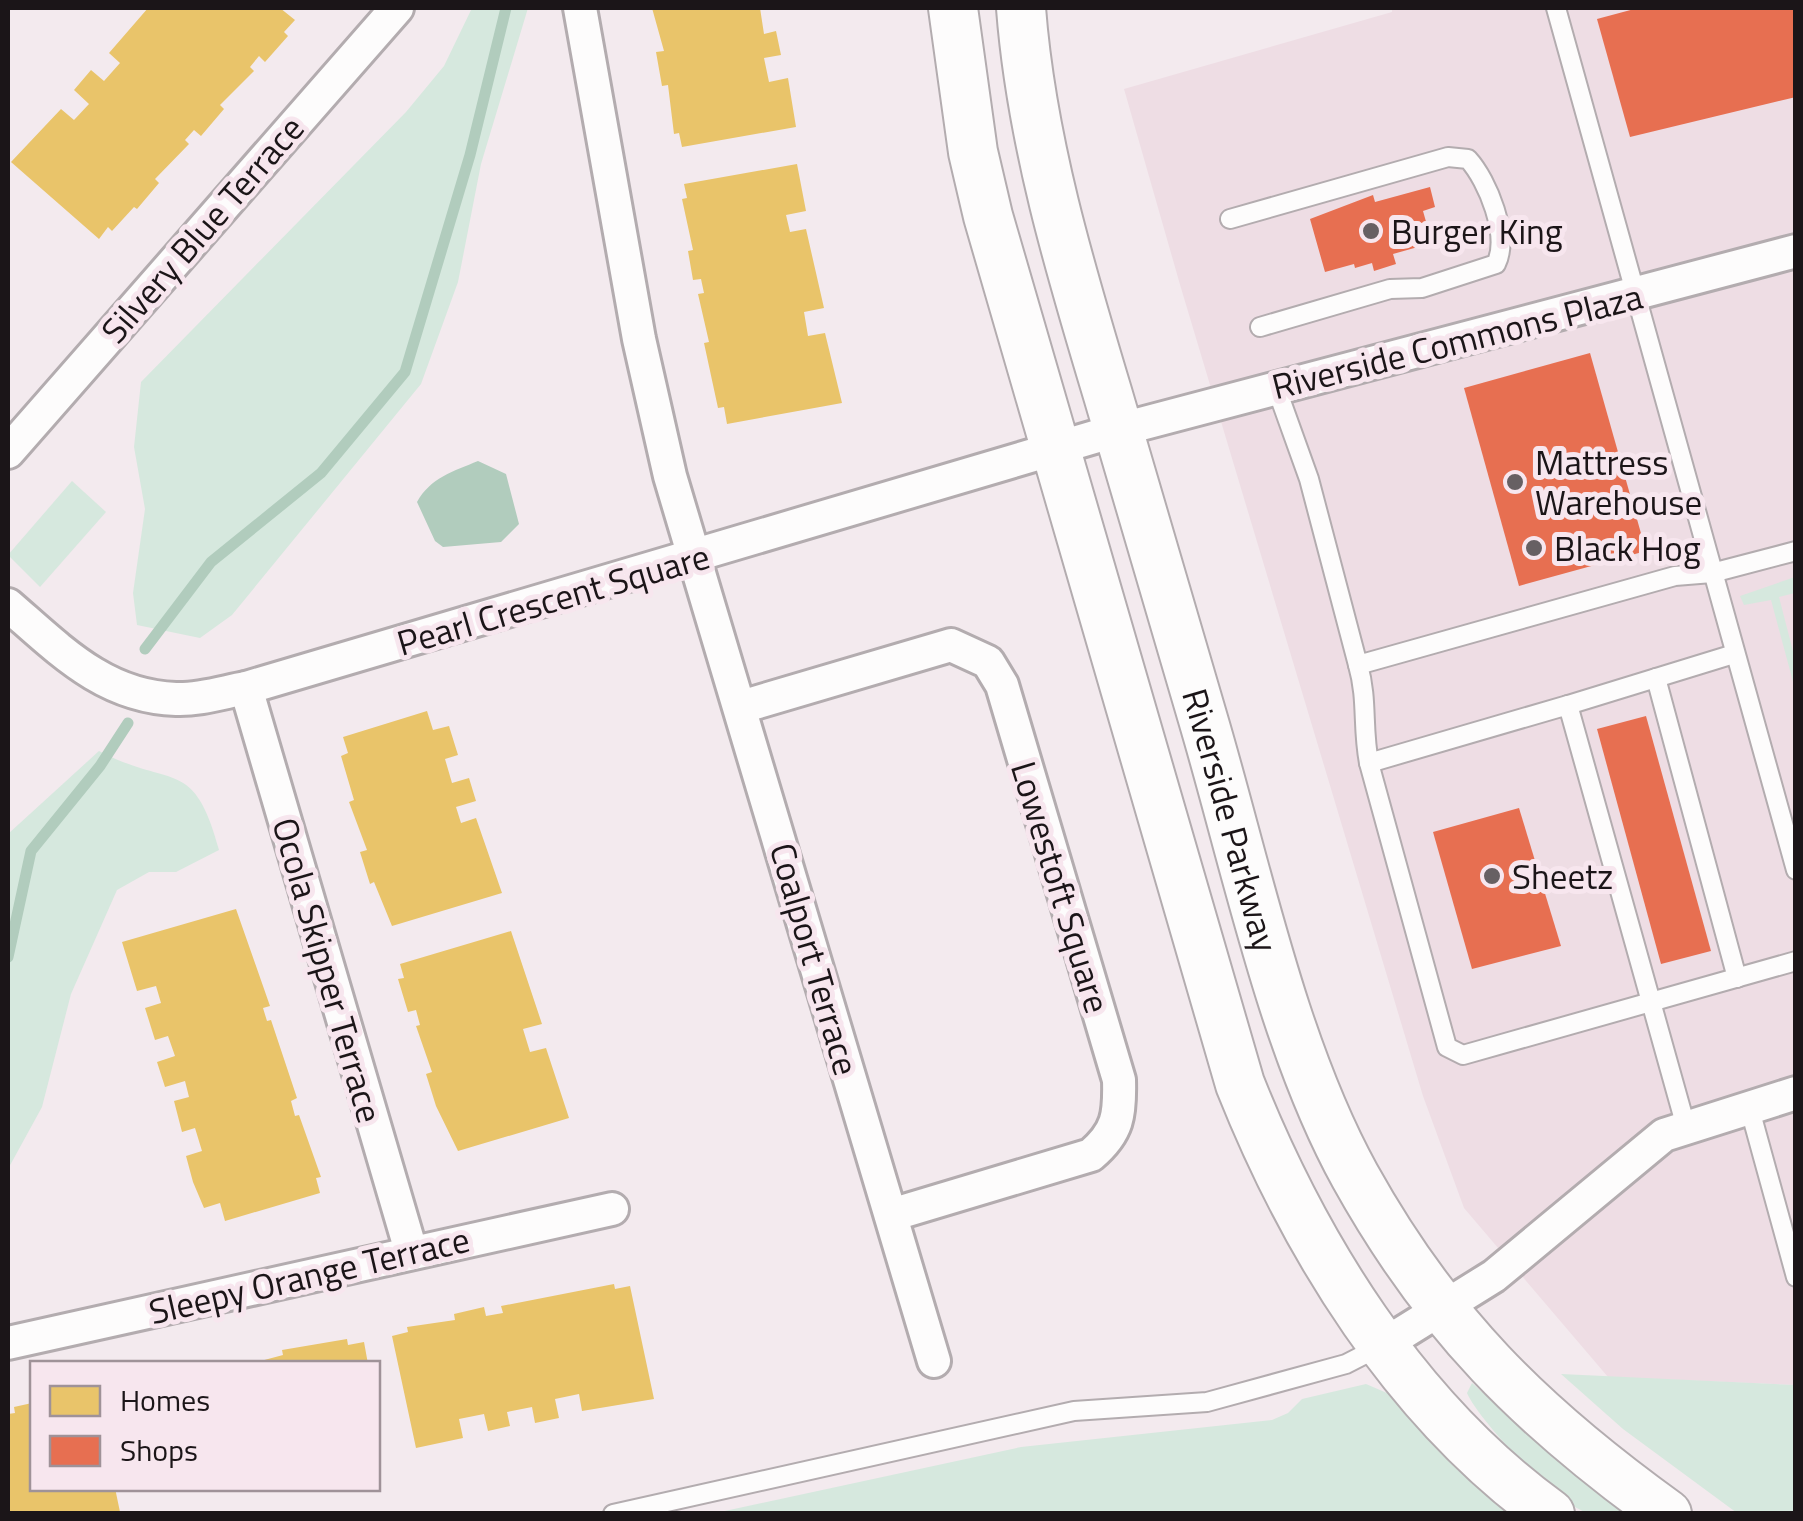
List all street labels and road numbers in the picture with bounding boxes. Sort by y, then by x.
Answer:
street label: Silvery Blue Terrace [88,103,316,355]
street label: Riverside Commons Plaza [1266,269,1648,413]
street label: Pearl Crescent Square [390,529,716,669]
street label: Riverside Parkway [1168,682,1293,958]
street label: Lowestoft Square [997,754,1125,1020]
street label: Ocola Skipper Terrace [259,811,397,1129]
street label: Coalport Terrace [756,837,874,1081]
street label: Sleepy Orange Terrace [143,1212,475,1338]

